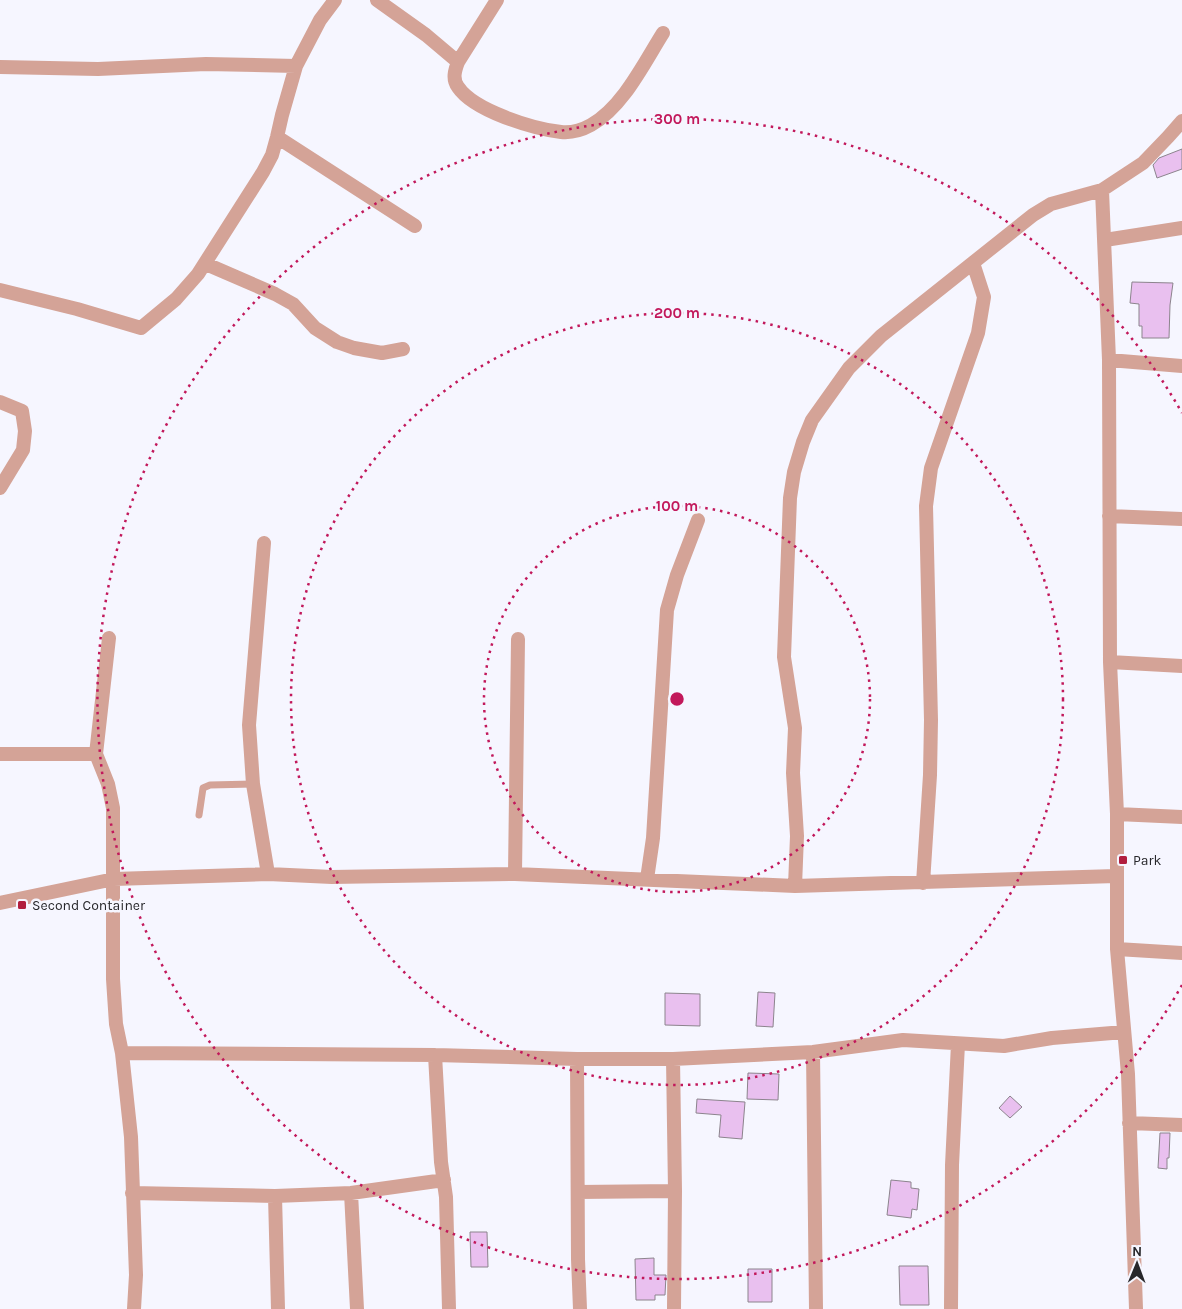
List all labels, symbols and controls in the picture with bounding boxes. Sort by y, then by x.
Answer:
text: 300 m [654,110,700,128]
text: 200 m [654,304,700,322]
text: 100 m [656,497,698,515]
centre of rings [668,690,686,708]
place label: Park [1133,852,1162,869]
marker: Park [1117,854,1129,866]
place label: Second Container [32,897,146,914]
marker: Second Container [16,899,28,911]
north arrow [1112,1239,1162,1289]
text: N [1132,1243,1142,1260]

